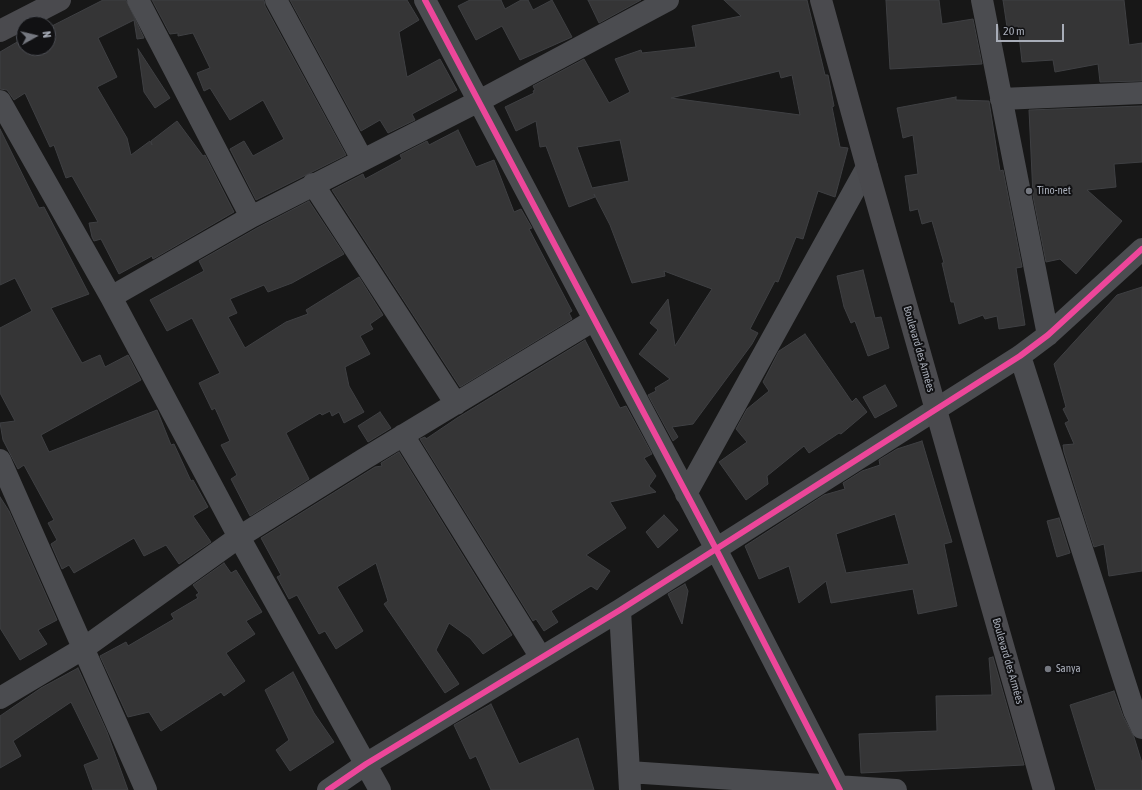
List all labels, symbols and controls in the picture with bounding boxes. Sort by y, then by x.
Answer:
north arrow [16,16,56,56]
scale bar [998,16,1066,42]
text: 20 m [1003,24,1025,38]
text: N [40,30,53,39]
place label: Tino-net [1037,184,1071,198]
marker: Tino-net [1024,186,1034,196]
street label: Boulevard des Armées [900,304,938,394]
street label: Boulevard des Armées [989,616,1027,706]
place label: Sanya [1056,662,1081,676]
marker: Sanya [1043,664,1053,674]

